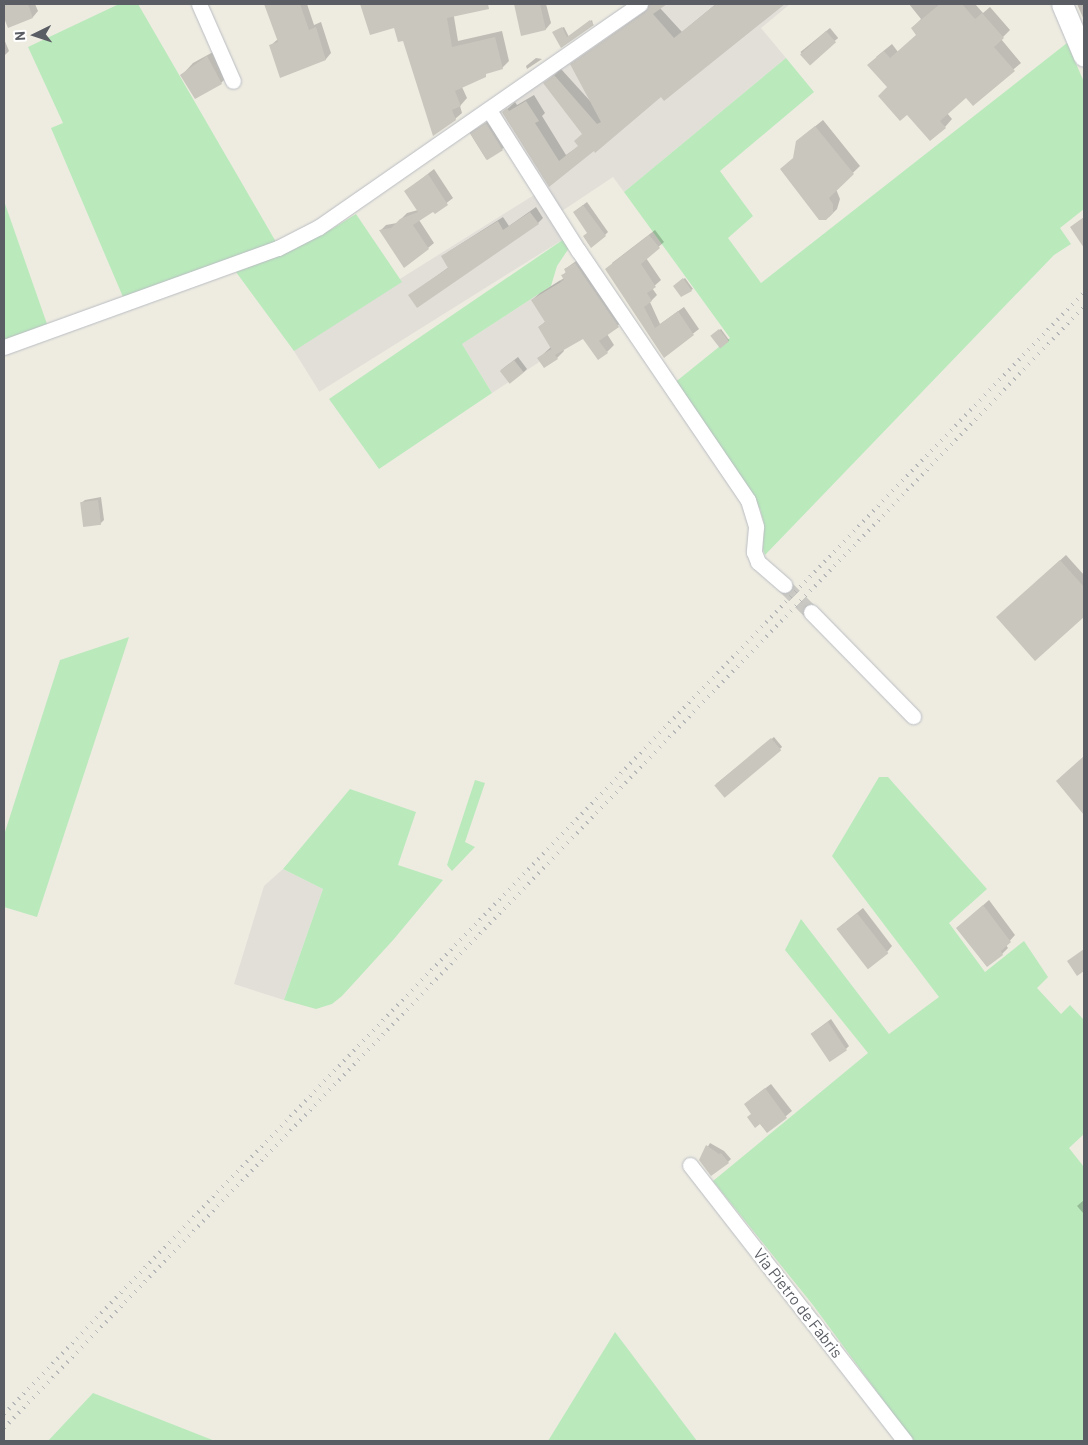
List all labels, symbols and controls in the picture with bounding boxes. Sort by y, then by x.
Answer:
north arrow [10,10,60,60]
text: N [11,31,28,41]
street label: Via Pietro de Fabris [749,1244,847,1362]

